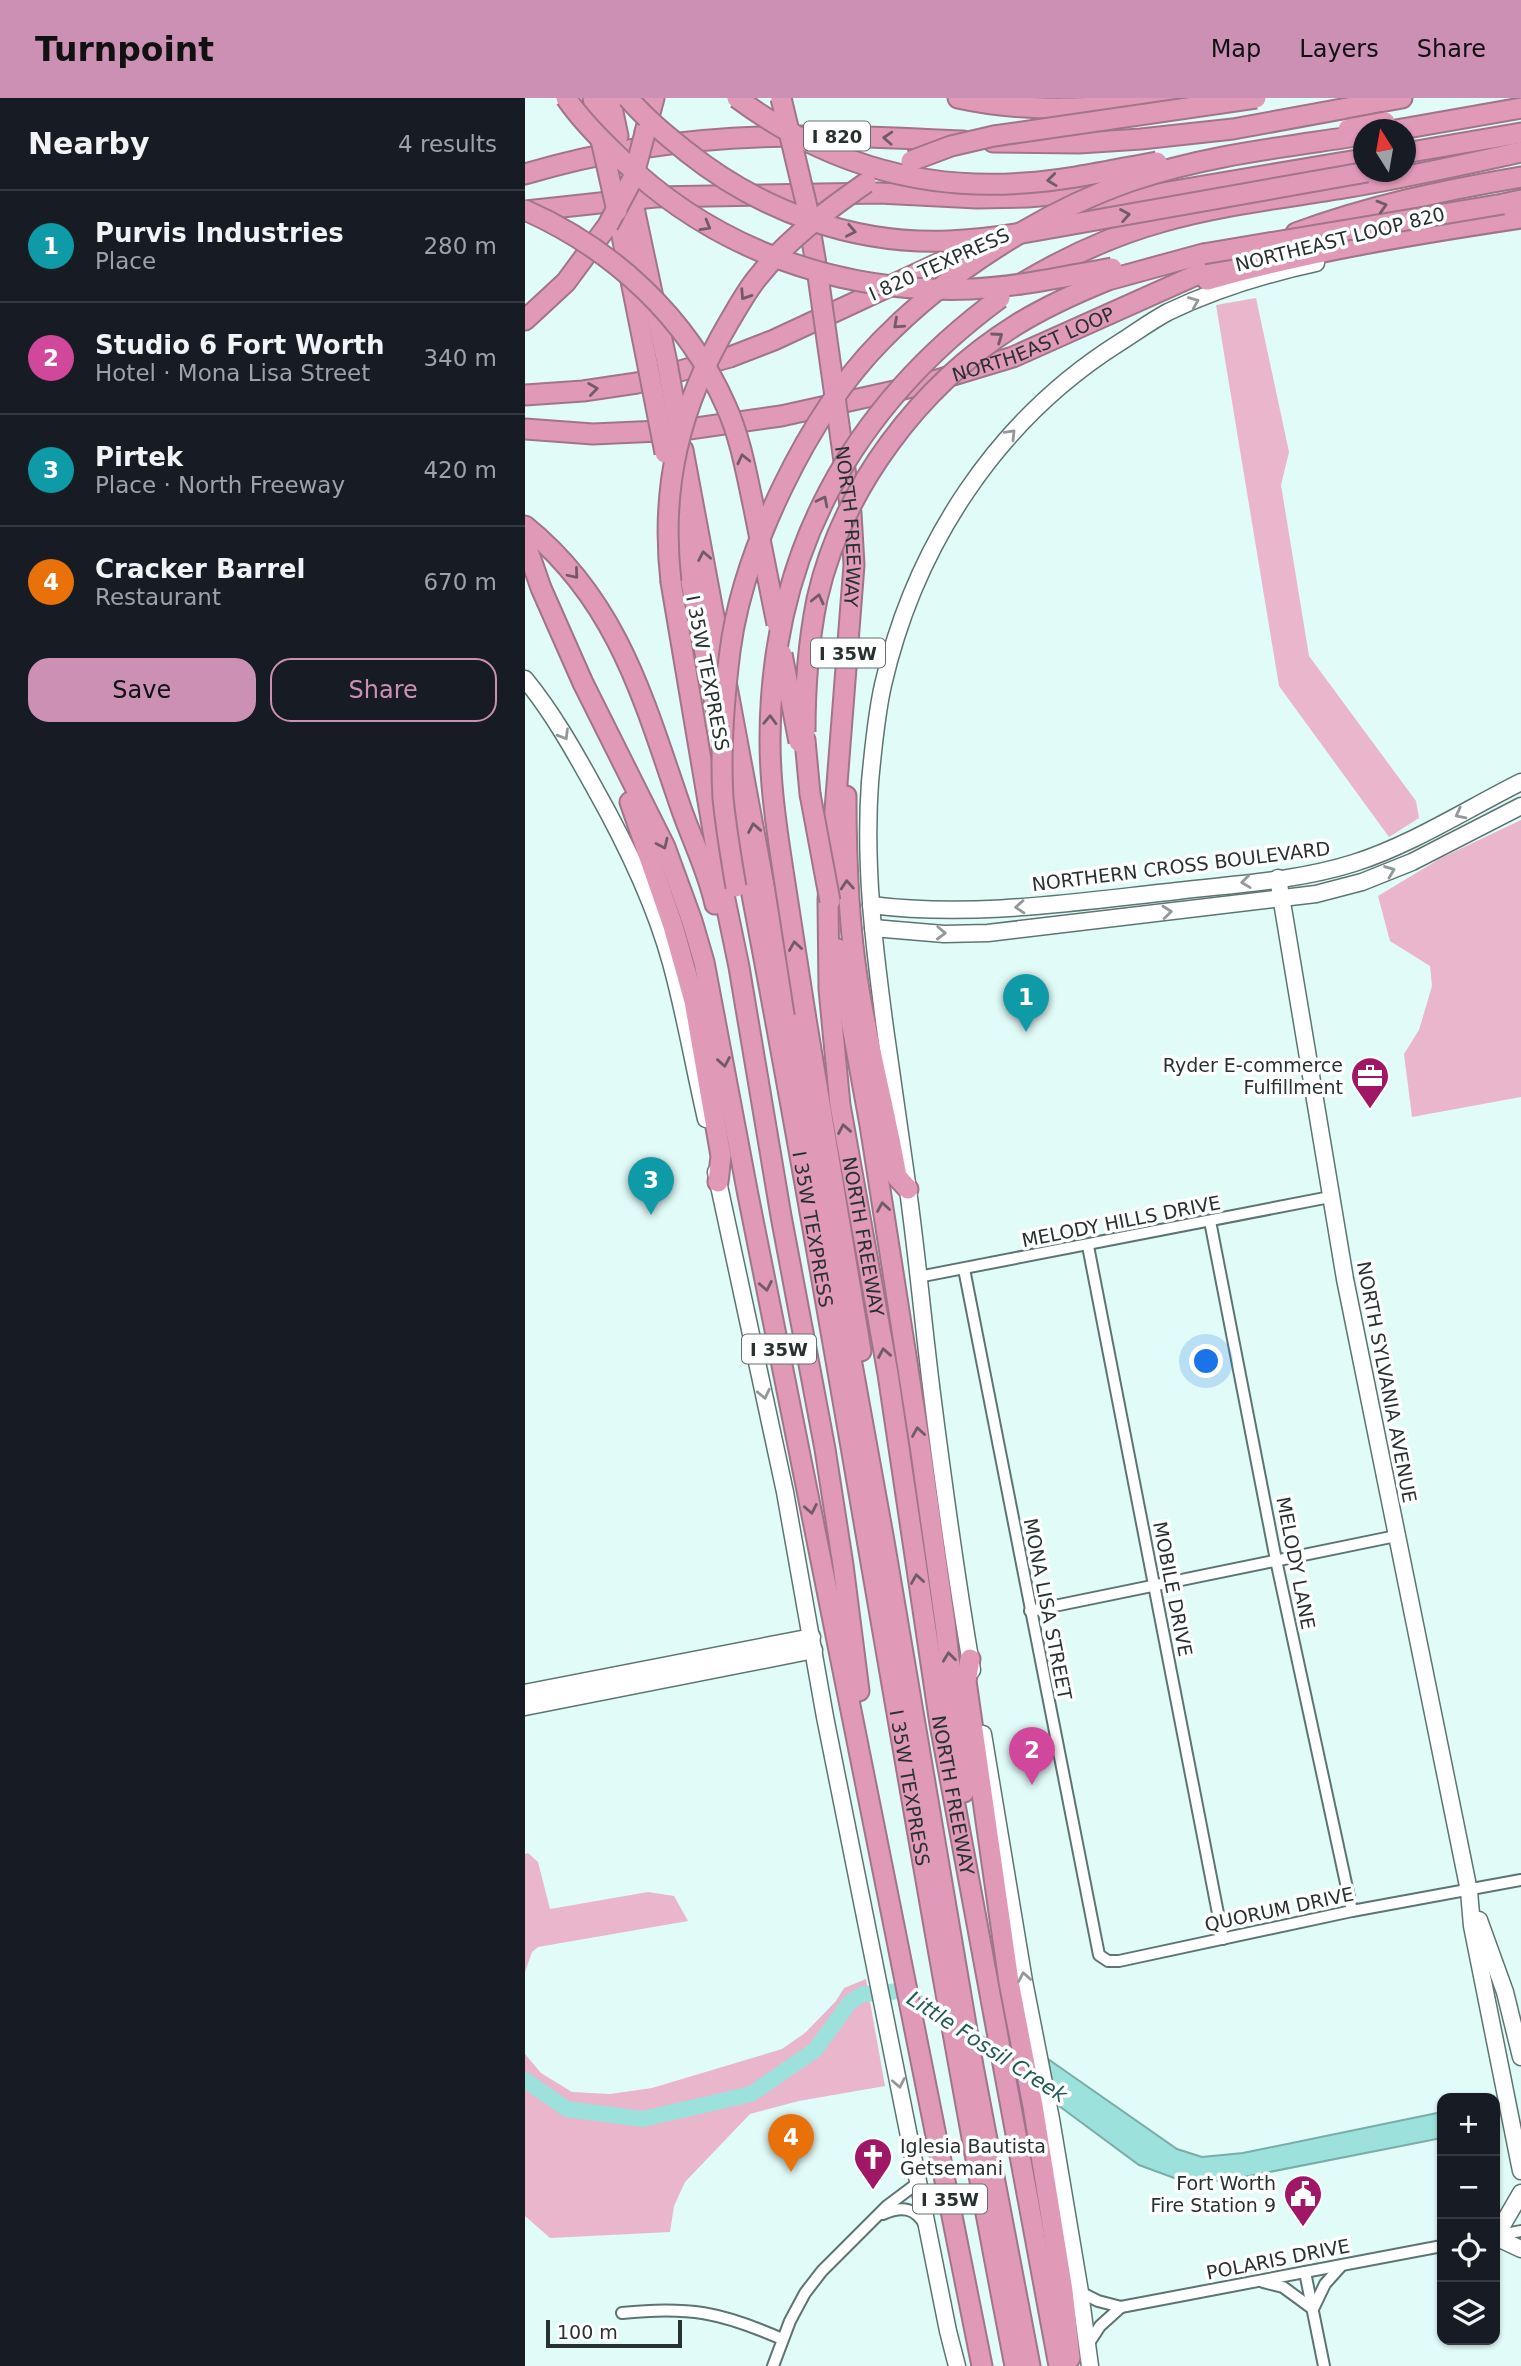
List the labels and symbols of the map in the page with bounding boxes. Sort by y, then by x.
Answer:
north arrow [1353,119,1416,182]
road number: I 820 [804,122,870,150]
one-way arrow [882,131,893,146]
one-way arrow [1047,172,1058,187]
one-way arrow [1375,199,1387,214]
street label: NORTHEAST LOOP 820 [1233,202,1447,276]
one-way arrow [1119,208,1131,223]
one-way arrow [699,217,712,230]
one-way arrow [845,223,857,238]
street label: I 820 TEXPRESS [865,223,1013,305]
one-way arrow [741,288,754,301]
one-way arrow [1187,296,1199,310]
street label: NORTHEAST LOOP [949,302,1118,386]
one-way arrow [893,316,906,328]
one-way arrow [990,333,1003,345]
one-way arrow [587,382,599,397]
one-way arrow [1002,429,1015,442]
street label: NORTH FREEWAY [831,444,865,608]
one-way arrow [737,453,751,465]
one-way arrow [814,496,828,508]
one-way arrow [698,550,713,562]
one-way arrow [565,566,578,579]
street label: I 35W TEXPRESS [682,593,734,753]
one-way arrow [809,593,824,605]
road number: I 35W [811,638,885,668]
one-way arrow [763,714,778,725]
one-way arrow [556,727,569,740]
one-way arrow [1455,805,1467,819]
one-way arrow [748,822,763,834]
one-way arrow [655,837,669,849]
street label: NORTHERN CROSS BOULEVARD [1030,837,1332,895]
one-way arrow [1383,866,1395,880]
one-way arrow [1240,875,1252,890]
one-way arrow [840,879,855,890]
one-way arrow [1014,899,1025,914]
one-way arrow [1161,905,1173,920]
one-way arrow [935,926,946,941]
one-way arrow [788,940,803,952]
pin: 1 [1003,974,1049,1032]
place label: Ryder E-commerce Fulfillment [1163,1054,1343,1098]
office icon: Ryder E-commerce Fulfillment [1349,1055,1391,1110]
one-way arrow [715,1056,730,1068]
one-way arrow [837,1123,852,1135]
street label: I 35W TEXPRESS [788,1149,838,1309]
street label: NORTH FREEWAY [838,1155,889,1319]
pin: 3 [628,1157,674,1215]
street label: MELODY HILLS DRIVE [1020,1191,1222,1251]
one-way arrow [876,1201,891,1213]
street label: NORTH SYLVANIA AVENUE [1353,1259,1421,1505]
one-way arrow [758,1280,773,1292]
road number: I 35W [742,1334,816,1364]
your location [1189,1344,1223,1378]
one-way arrow [877,1347,892,1359]
one-way arrow [755,1388,770,1400]
one-way arrow [911,1426,926,1438]
street label: MELODY LANE [1272,1495,1320,1631]
one-way arrow [802,1503,817,1515]
street label: MONA LISA STREET [1020,1516,1076,1702]
street label: MOBILE DRIVE [1149,1520,1197,1658]
one-way arrow [909,1573,924,1584]
one-way arrow [942,1651,957,1663]
street label: I 35W TEXPRESS [886,1708,934,1868]
street label: NORTH FREEWAY [928,1714,979,1877]
pin: 2 [1009,1727,1055,1785]
street label: QUORUM DRIVE [1202,1882,1356,1936]
one-way arrow [1017,1971,1032,1983]
water label: Little Fossil Creek [903,1986,1072,2108]
one-way arrow [891,2077,906,2089]
pin: 4 [768,2114,814,2172]
place label: Iglesia Bautista Getsemani [900,2135,1046,2179]
church icon: Iglesia Bautista Getsemani [852,2136,894,2191]
place label: Fort Worth Fire Station 9 [1150,2172,1276,2216]
public building icon: Fort Worth Fire Station 9 [1282,2173,1324,2228]
road number: I 35W [913,2185,987,2214]
street label: POLARIS DRIVE [1204,2234,1352,2284]
scale bar [546,2317,683,2349]

